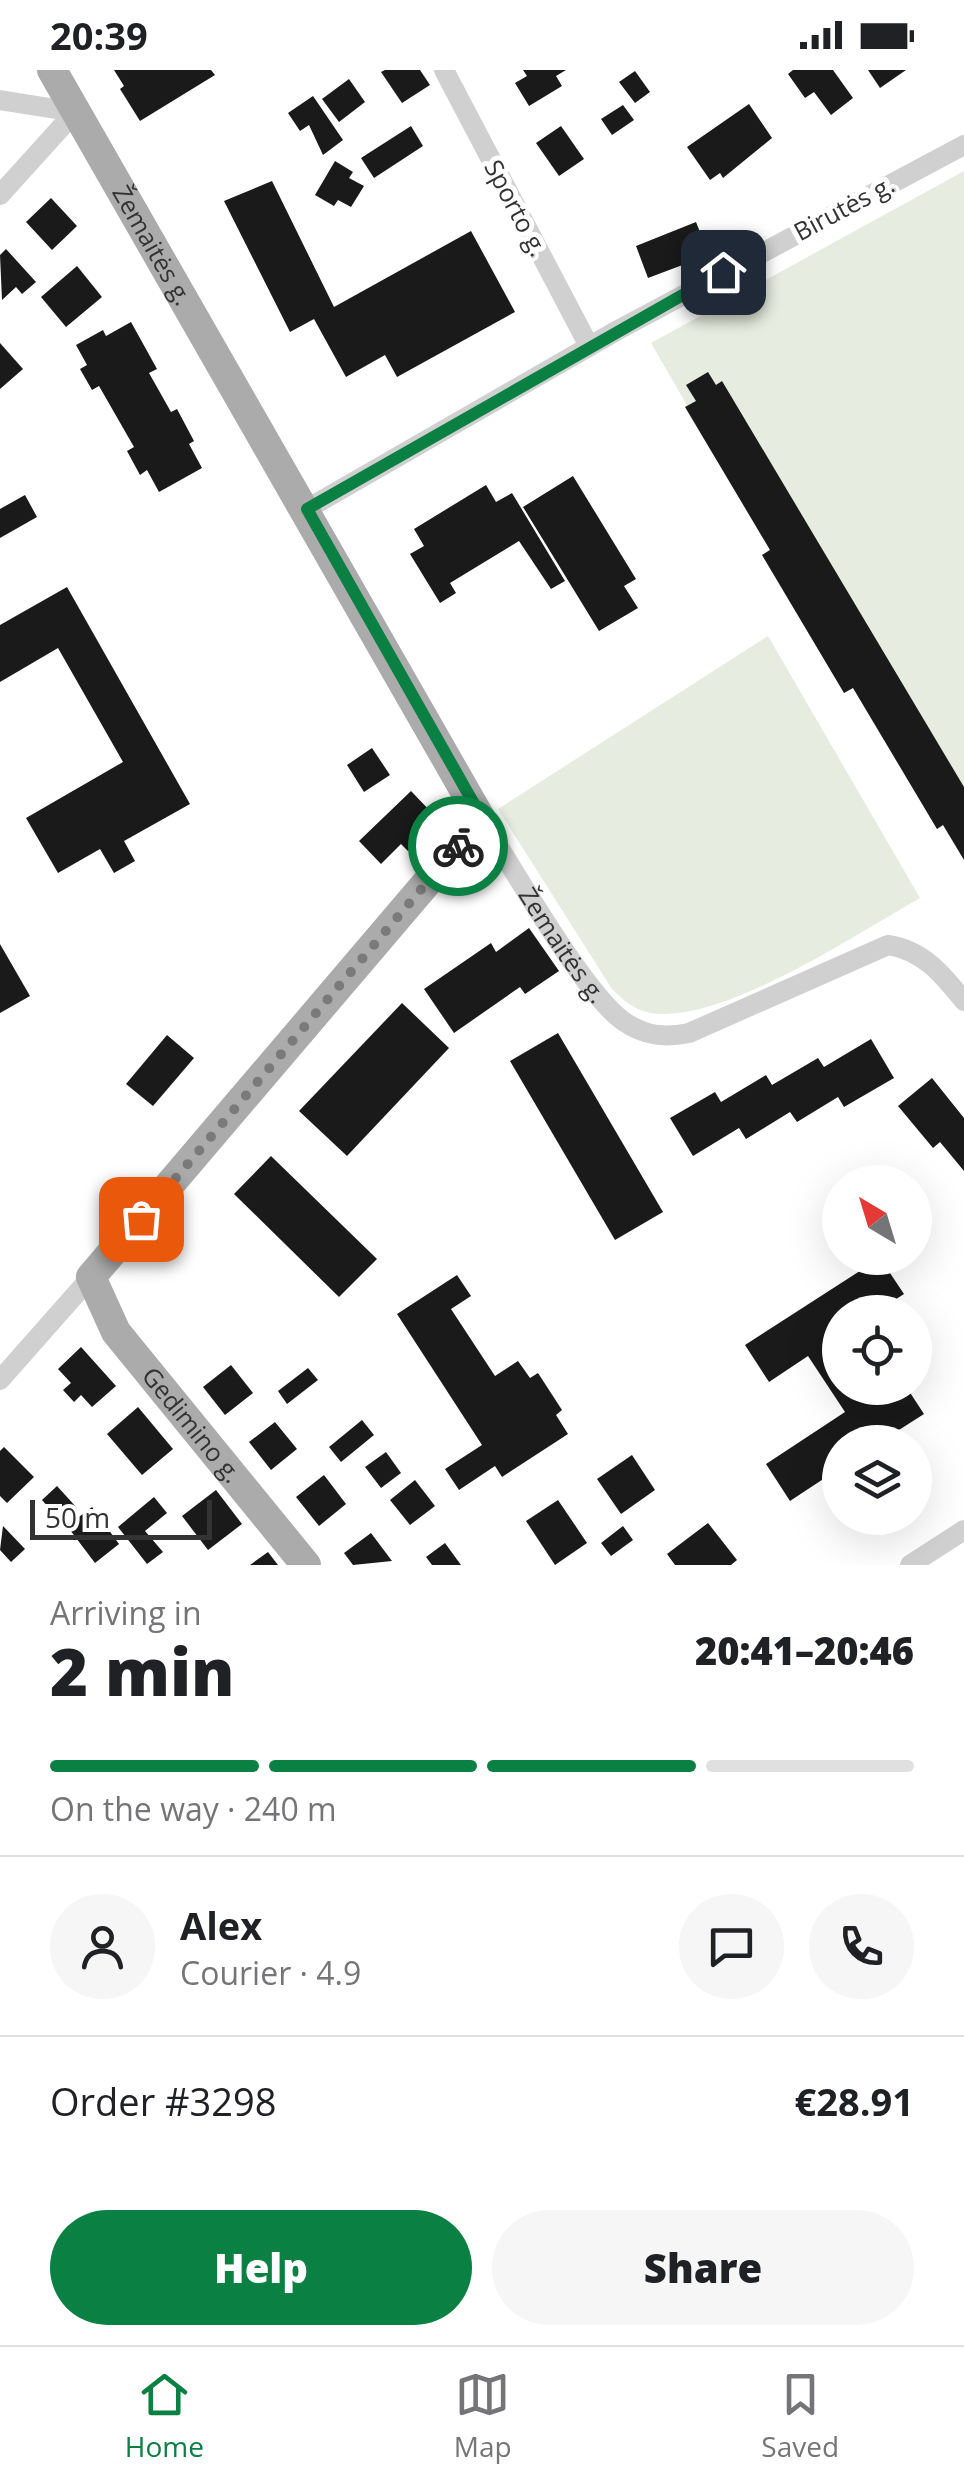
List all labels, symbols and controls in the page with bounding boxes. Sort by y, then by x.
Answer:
text: 20:39 [50,9,148,61]
street label: Sporto g. [477,153,557,262]
street label: Birutės g. [787,166,900,248]
street label: Žemaitės g. [105,179,201,311]
pin [681,230,766,315]
icon: home [696,245,751,300]
courier [408,796,508,896]
icon: bike [431,819,486,874]
street label: Žemaitės g. [512,880,615,1010]
north arrow [822,1165,932,1275]
map controls [822,1165,932,1535]
pin [99,1177,184,1262]
icon: bag [114,1192,169,1247]
button: locate [822,1295,932,1405]
street label: Gedimino g. [135,1359,250,1489]
button: layers [822,1425,932,1535]
scale bar [30,1495,212,1540]
text: 50 m [45,1498,110,1536]
text: Arriving in [50,1591,202,1634]
text: 20:41–20:46 [695,1624,914,1676]
text: 2 min [50,1627,235,1715]
text: On the way · 240 m [50,1787,337,1830]
button: person [50,1894,155,1999]
button: chat [679,1894,784,1999]
button: phone [809,1894,914,1999]
text: Alex [180,1899,262,1951]
text: Courier · 4.9 [180,1951,361,1994]
text: Order #3298 [50,2075,277,2127]
text: €28.91 [795,2075,914,2127]
button: Help [50,2210,472,2325]
button: Share [492,2210,914,2325]
tab: Home [125,2367,204,2465]
tab: Map [454,2367,512,2465]
tab: Saved [761,2367,839,2465]

